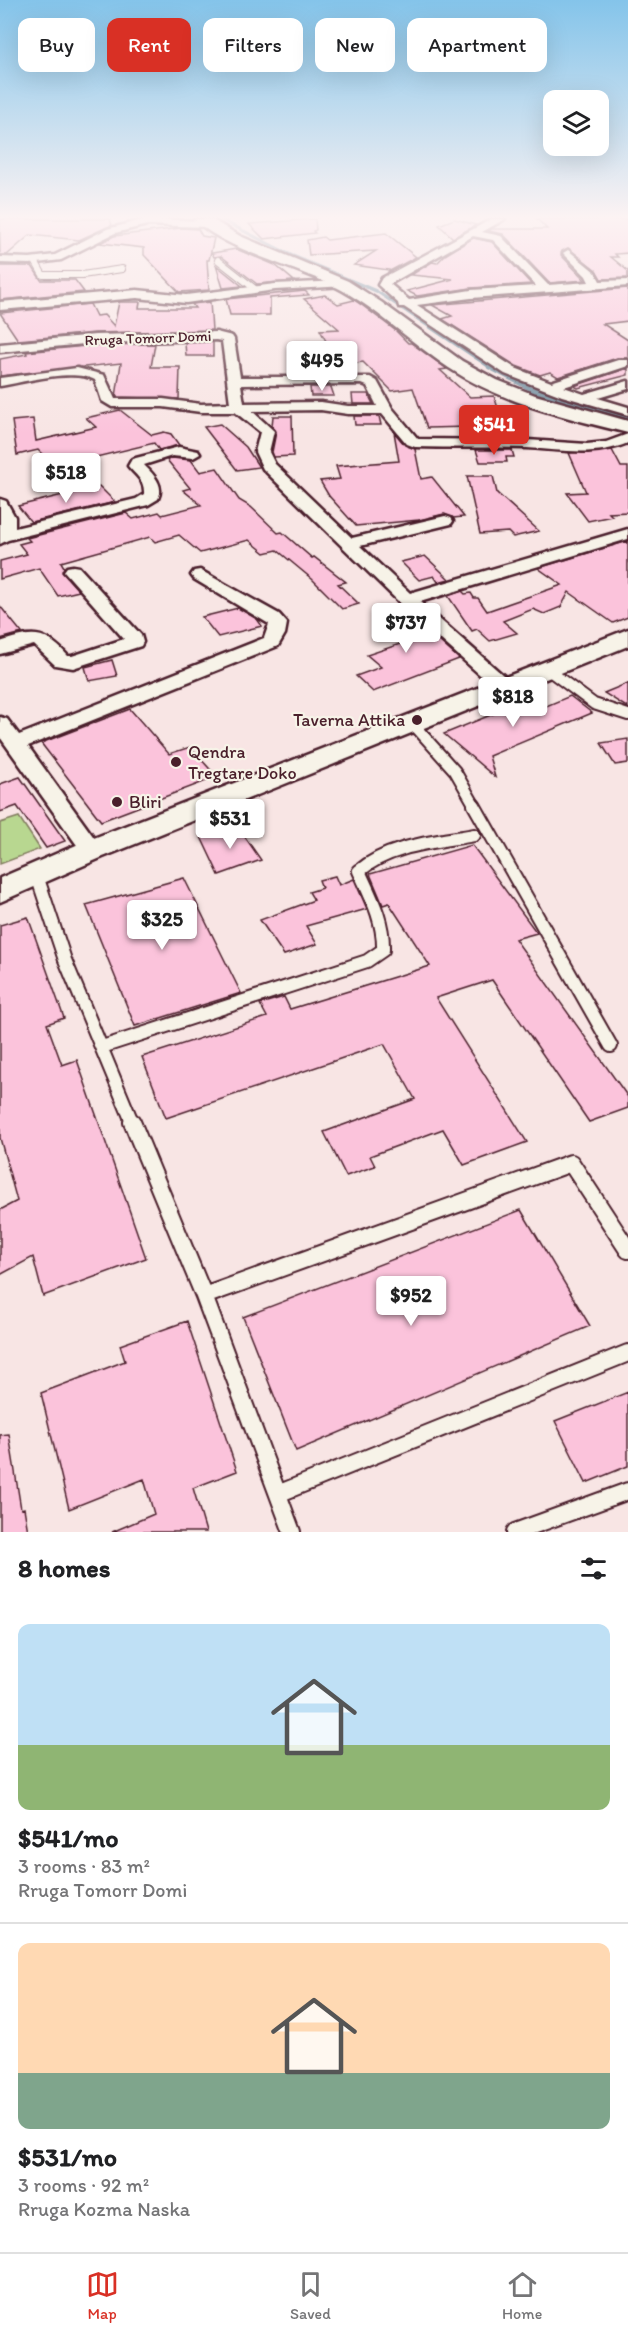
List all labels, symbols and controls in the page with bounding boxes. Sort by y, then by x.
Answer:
chip: Buy [18,18,95,72]
chip: Rent [107,18,191,72]
chip: Filters [203,18,303,72]
chip: New [315,18,395,72]
chip: Apartment [407,18,547,72]
map controls [543,90,609,156]
button: layers [543,90,609,156]
street label: Rruga Tomorr Domi [84,327,212,349]
pin: $495 [286,341,358,392]
text: $495 [300,348,344,372]
pin: $541 [458,405,530,456]
text: $541 [473,412,515,436]
pin: $518 [30,453,102,504]
text: $518 [46,460,86,484]
pin: $737 [370,603,442,654]
text: $737 [386,610,426,634]
pin: $818 [477,677,549,728]
text: $818 [492,684,534,708]
place label: Taverna Attika [293,709,405,731]
marker: Taverna Attika [410,713,424,727]
place label: Qendra Tregtare Doko [188,741,297,784]
marker: Qendra Tregtare Doko [169,755,183,769]
place label: Bliri [129,791,162,813]
marker: Bliri [110,795,124,809]
pin: $531 [194,799,266,850]
text: $531 [210,806,250,830]
pin: $325 [126,900,198,951]
text: $325 [141,907,183,931]
pin: $952 [375,1276,447,1327]
text: $952 [390,1283,432,1307]
text: 8 homes [18,1552,110,1584]
icon: filters [577,1552,610,1585]
icon: home [260,1663,368,1771]
text: $541/mo [18,1822,119,1854]
text: 3 rooms · 83 m² [18,1854,150,1878]
text: Rruga Tomorr Domi [18,1878,187,1902]
icon: home [260,1982,368,2090]
text: $531/mo [18,2141,117,2173]
text: 3 rooms · 92 m² [18,2173,149,2197]
text: Rruga Kozma Naska [18,2197,190,2221]
tab: Map [86,2268,119,2323]
tab: Saved [290,2268,331,2323]
tab: Home [502,2268,542,2323]

